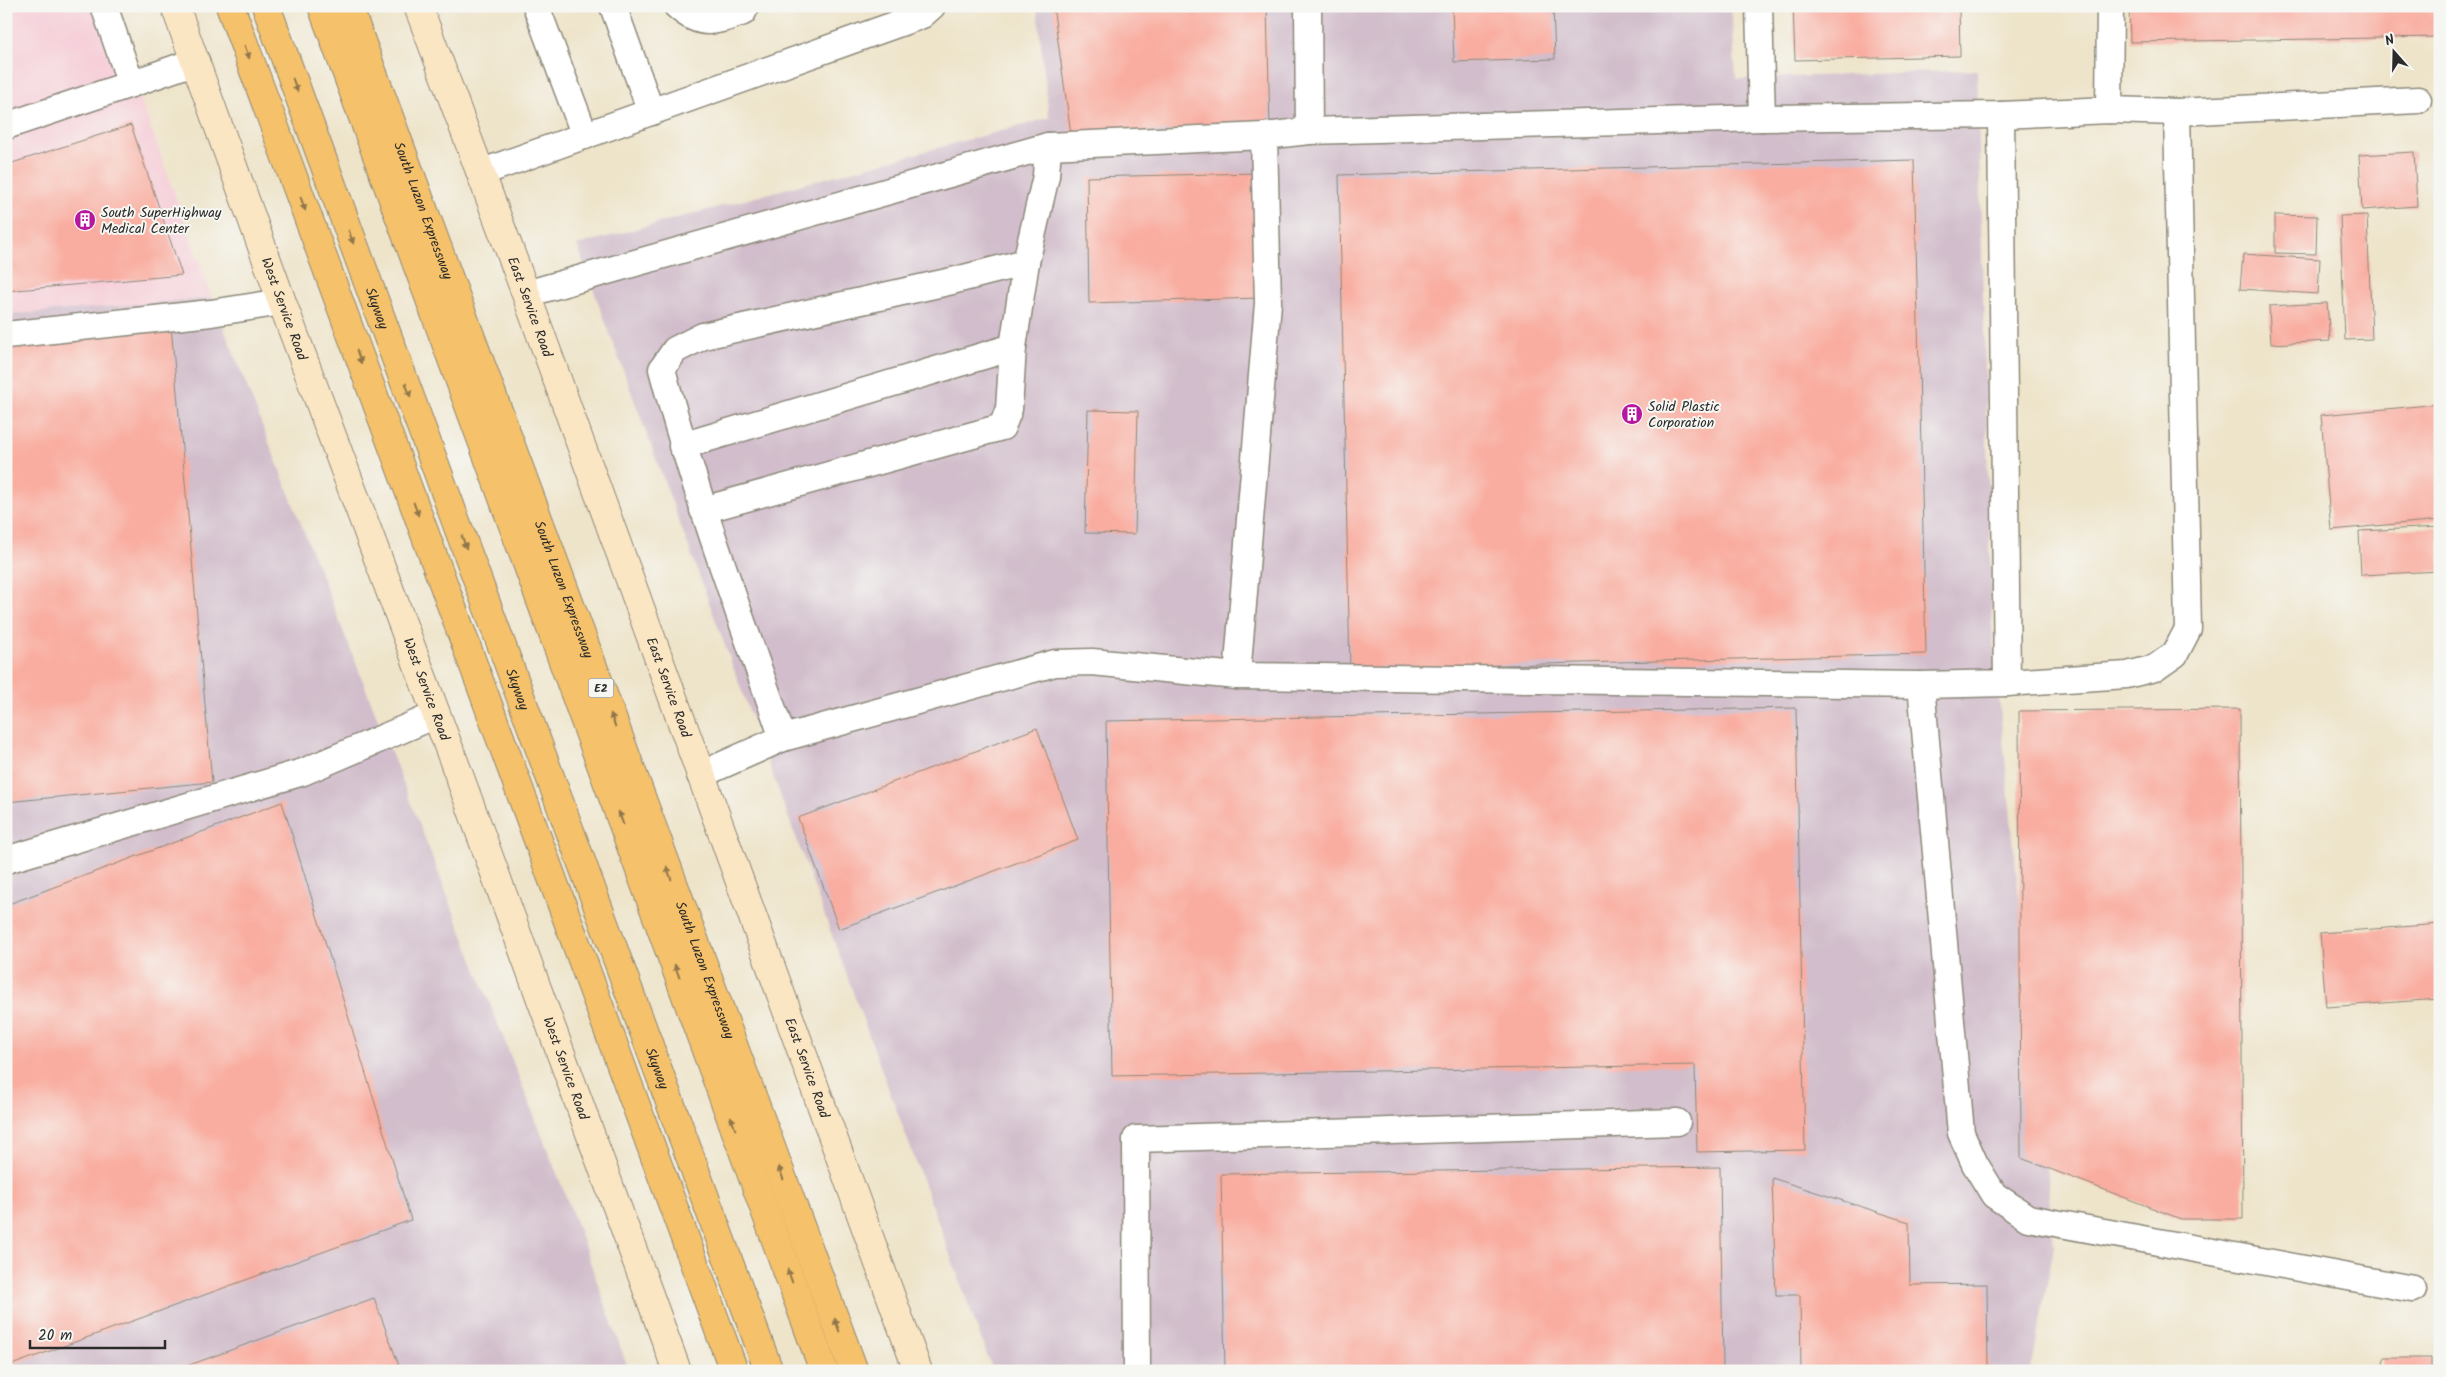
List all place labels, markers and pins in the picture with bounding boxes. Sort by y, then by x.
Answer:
place label: South SuperHighway Medical Center [101,202,222,240]
building icon: South SuperHighway Medical Center [73,208,97,232]
place label: Solid Plastic Corporation [1648,396,1720,434]
building icon: Solid Plastic Corporation [1620,402,1644,426]

